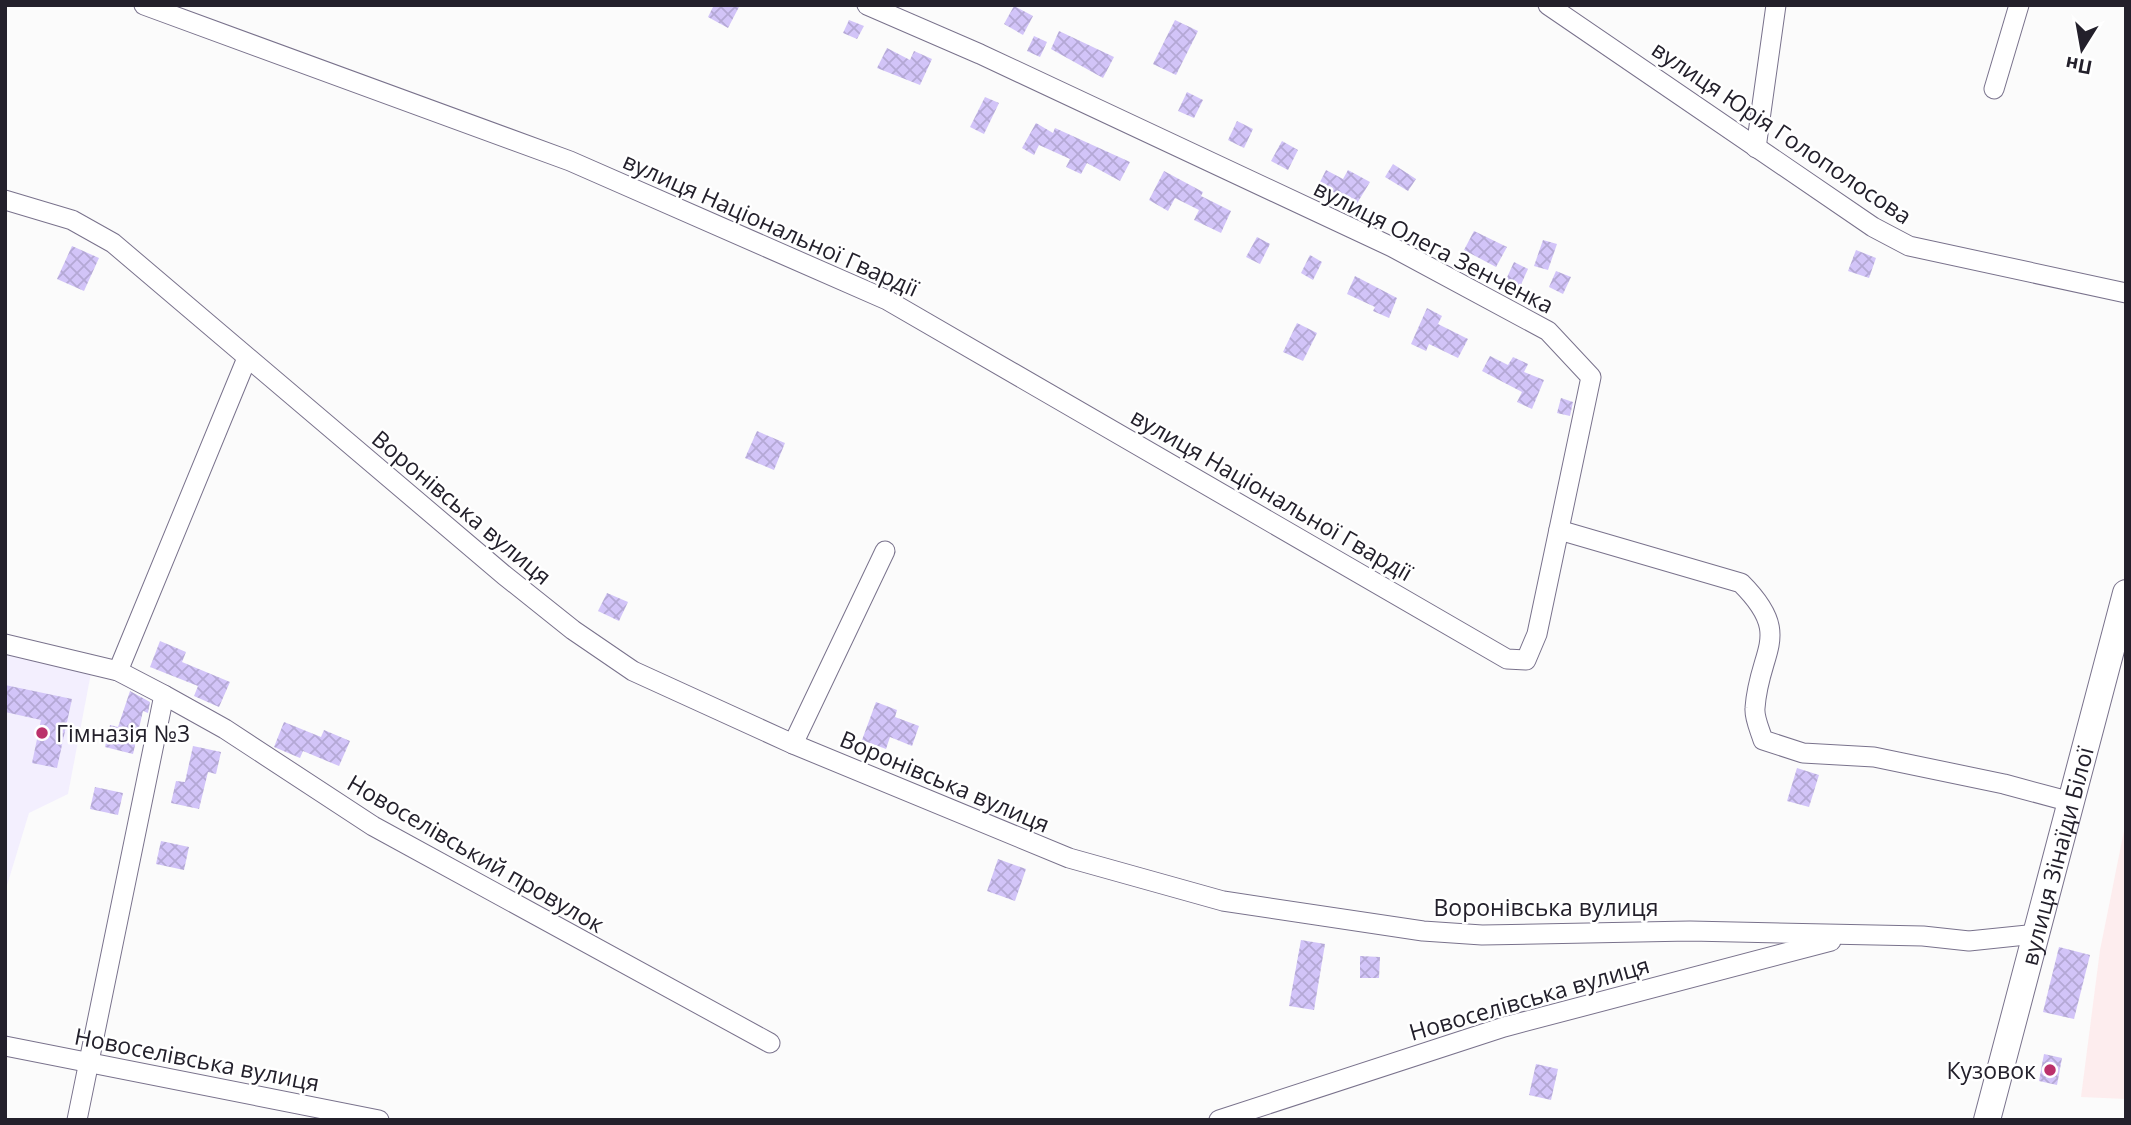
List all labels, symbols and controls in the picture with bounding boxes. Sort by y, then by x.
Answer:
north arrow [2047,14,2117,84]
street label: вулиця Юрія Голополосова [1646,33,1918,231]
text: Пн [2063,50,2094,81]
street label: вулиця Національної Гвардії [618,144,925,304]
street label: вулиця Олега Зенченка [1309,172,1559,320]
street label: вулиця Національної Гвардії [1125,400,1420,589]
street label: Воронівська вулиця [366,422,558,592]
place label: Гімназія №3 [56,717,190,749]
street label: Воронівська вулиця [835,722,1055,840]
marker: Гімназія №3 [34,725,50,741]
street label: вулиця Зінаїди Білої [2013,742,2101,969]
street label: Новоселівський провулок [342,766,610,940]
street label: Воронівська вулиця [1433,891,1659,923]
street label: Новоселівська вулиця [1405,948,1653,1048]
street label: Новоселівська вулиця [72,1020,322,1098]
place label: Кузовок [1947,1054,2036,1086]
marker: Кузовок [2042,1062,2058,1078]

